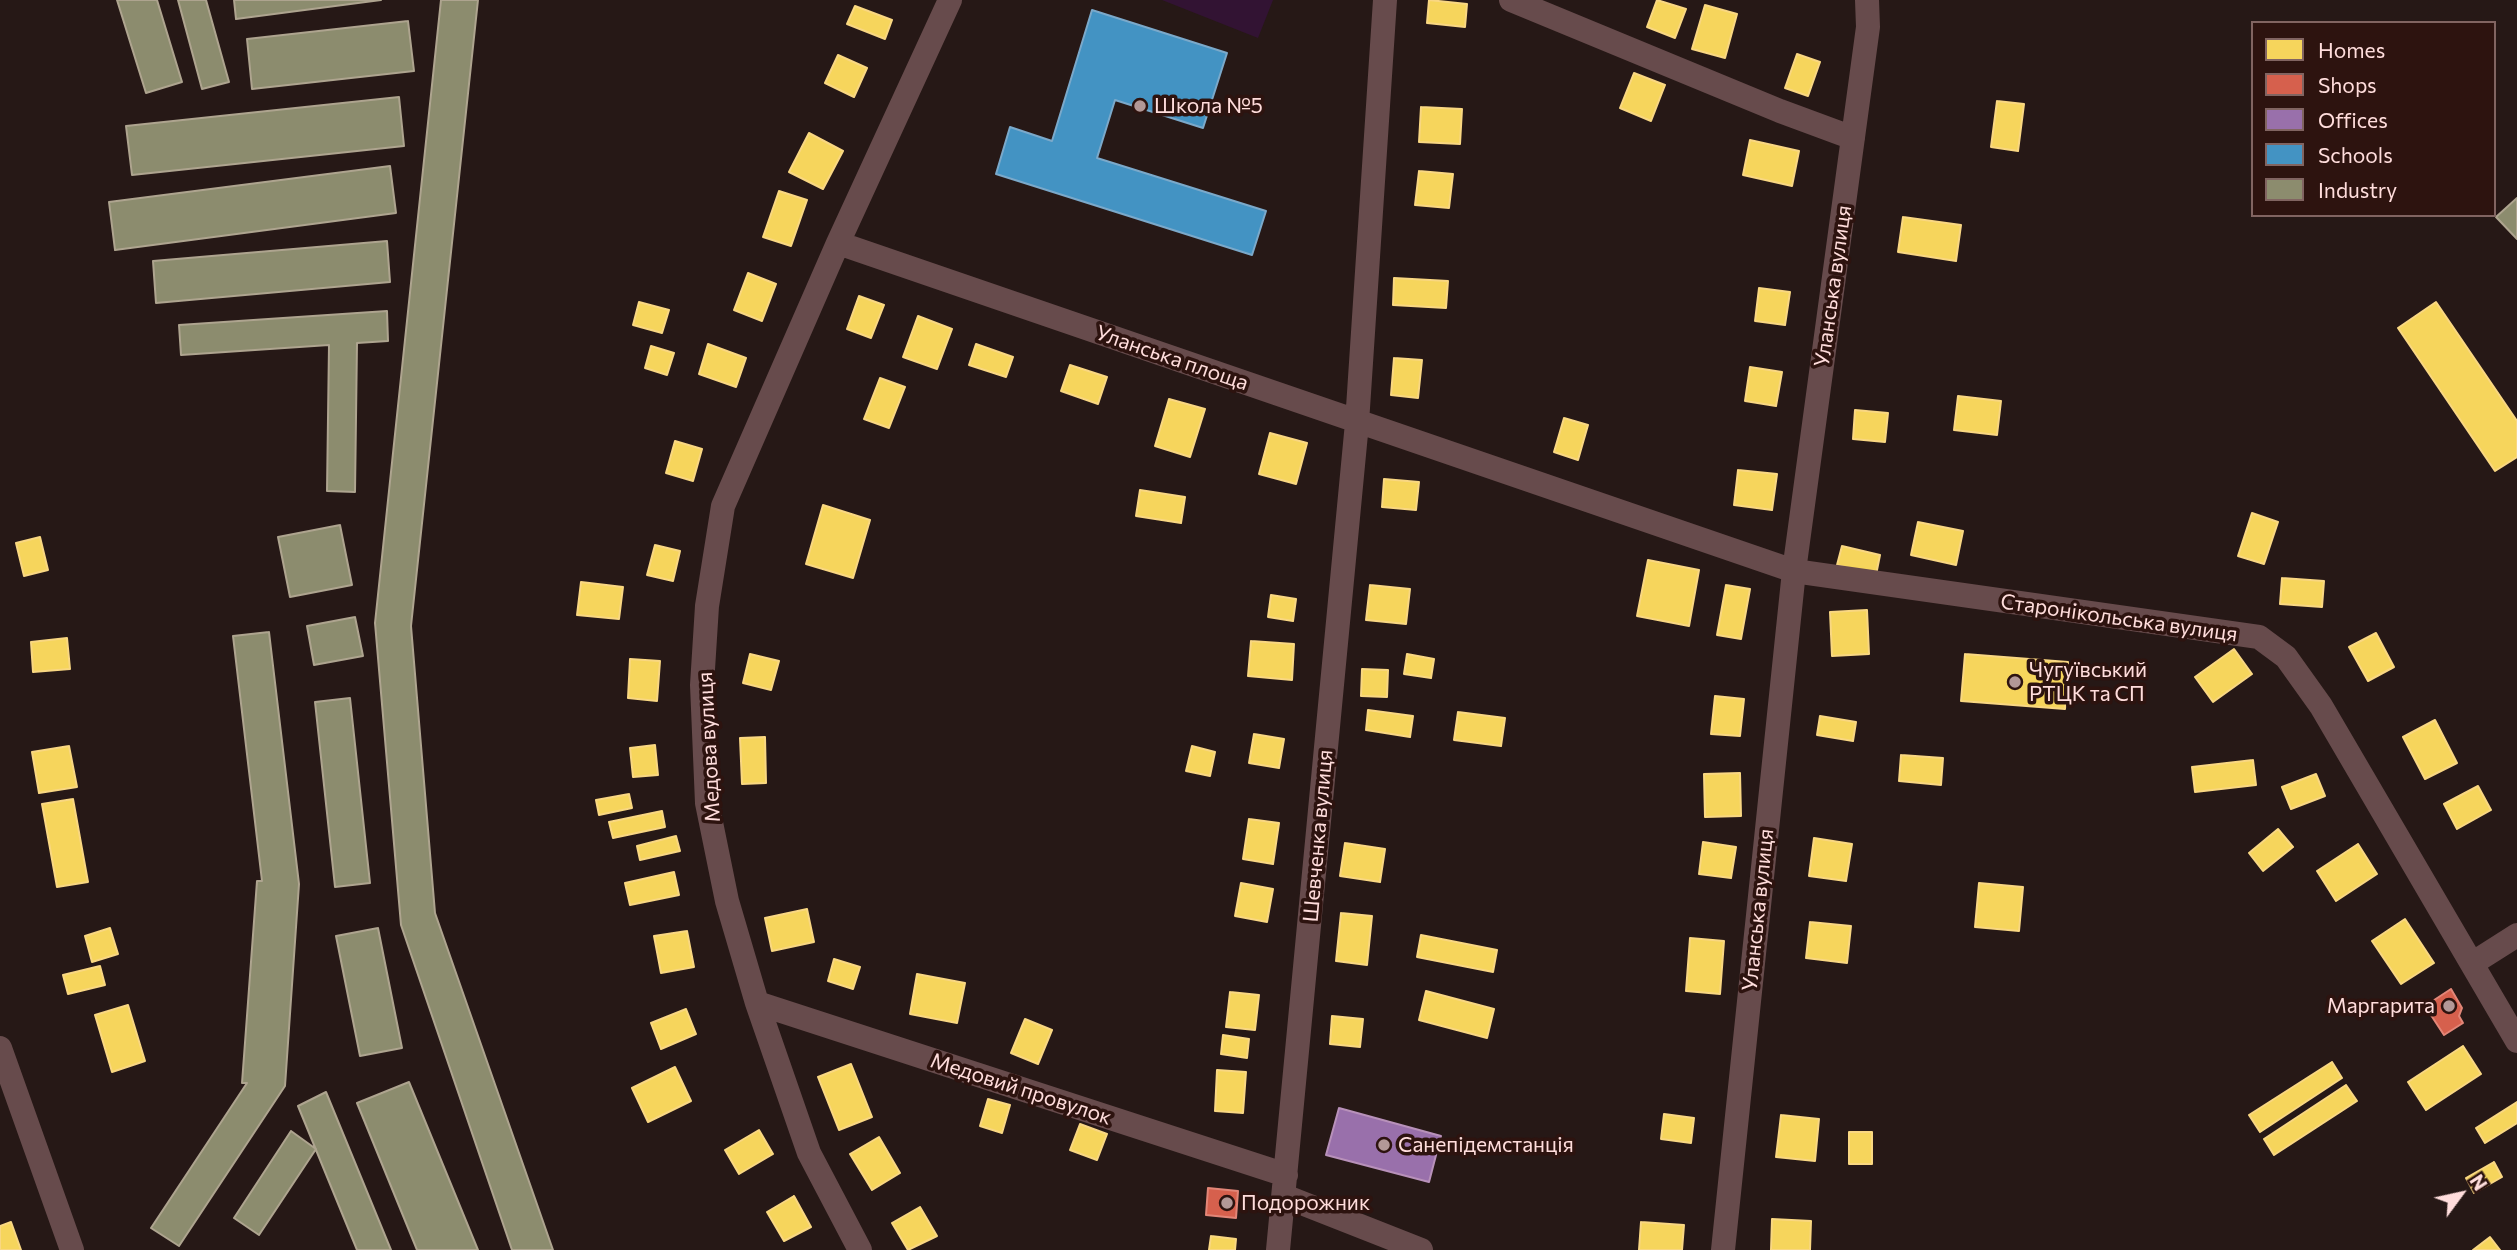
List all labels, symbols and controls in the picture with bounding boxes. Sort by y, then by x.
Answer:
legend [2251,21,2496,217]
text: Homes [2318,37,2385,62]
text: Shops [2318,72,2377,97]
place label: Школа №5 [1154,93,1263,119]
marker: Школа №5 [1132,98,1148,114]
text: Offices [2318,107,2388,132]
text: Schools [2318,142,2393,167]
text: Industry [2318,177,2397,202]
street label: Уланська вулиця [1809,203,1857,369]
street label: Уланська площа [1092,320,1252,396]
street label: Старонікольська вулиця [1999,589,2239,647]
place label: Чугуївський РТЦК та СП [2029,657,2147,707]
street label: Медова вулиця [692,671,726,823]
marker: Чугуївський РТЦК та СП [2007,674,2023,690]
street label: Шевченка вулиця [1298,749,1338,923]
street label: Уланська вулиця [1737,828,1779,992]
place label: Маргарита [2327,993,2435,1019]
marker: Маргарита [2441,998,2457,1014]
street label: Медовий провулок [927,1048,1115,1130]
place label: Санепідемстанція [1398,1132,1574,1158]
marker: Санепідемстанція [1376,1137,1392,1153]
north arrow [2426,1159,2496,1229]
text: N [2465,1170,2493,1195]
place label: Подорожник [1241,1190,1370,1216]
marker: Подорожник [1219,1195,1235,1211]

